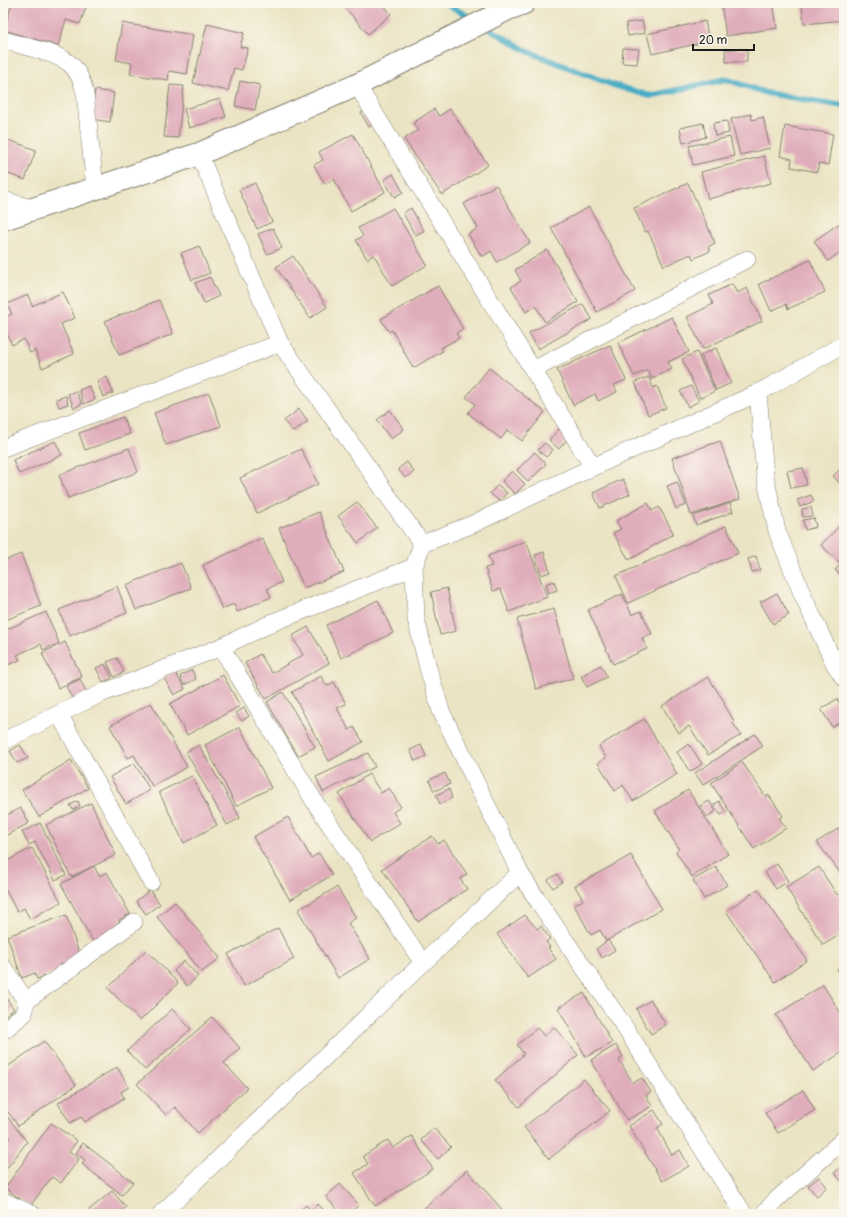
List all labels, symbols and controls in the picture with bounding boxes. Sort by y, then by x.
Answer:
scale bar [693,26,754,52]
text: 20 m [699,33,728,48]

